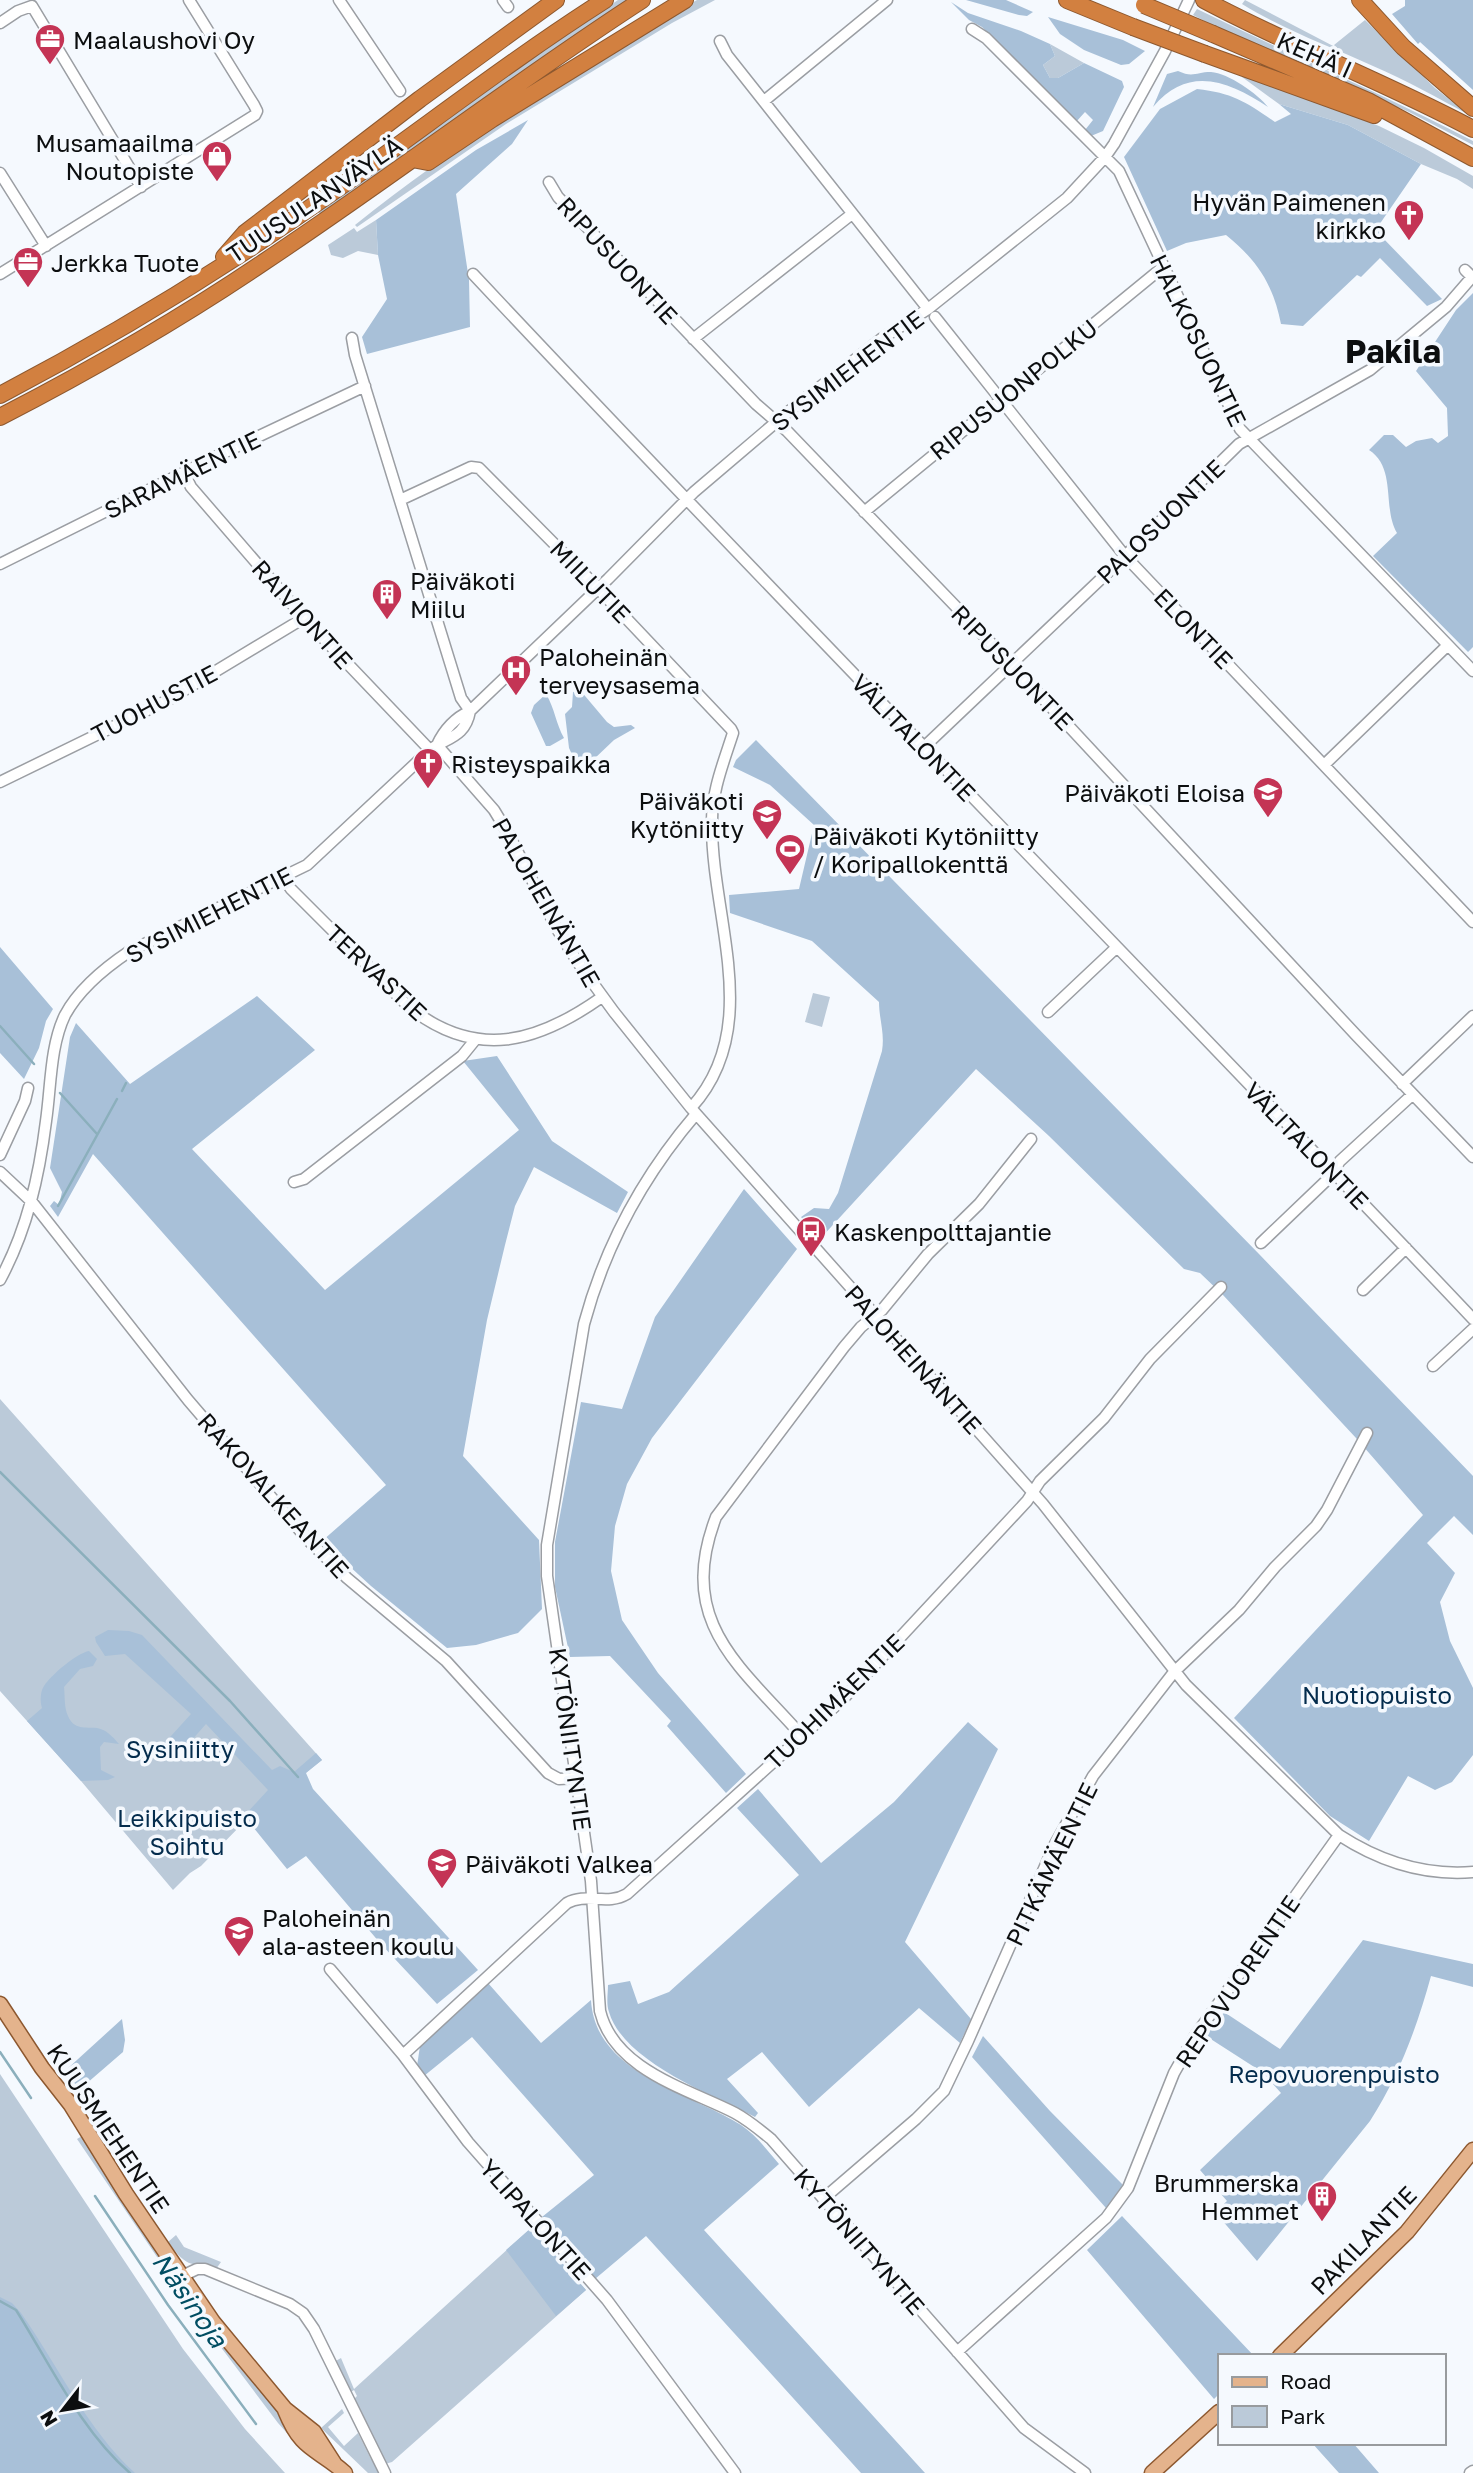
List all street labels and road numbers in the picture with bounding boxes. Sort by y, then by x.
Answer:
street label: KEHÄ I [1273,25,1357,83]
street label: TUUSULANVÄYLÄ [221,130,407,268]
street label: RIPUSUONTIE [552,190,684,330]
street label: HALKOSUONTIE [1145,249,1253,431]
street label: SYSIMIEHENTIE [765,303,929,437]
street label: RIPUSUONPOLKU [923,313,1103,465]
street label: SARAMÄENTIE [99,424,265,524]
street label: PALOSUONTIE [1090,453,1230,589]
street label: MIILUTIE [545,534,637,628]
street label: RAIVIONTIE [247,554,359,674]
street label: ELONTIE [1149,582,1239,674]
street label: RIPUSUONTIE [946,598,1080,736]
street label: TUOHUSTIE [86,658,222,748]
street label: VÄLITALONTIE [846,667,982,807]
street label: PALOHEINÄNTIE [487,812,607,992]
street label: SYSIMIEHENTIE [121,859,297,969]
street label: TERVASTIE [321,918,433,1026]
street label: VÄLITALONTIE [1239,1075,1375,1215]
street label: PALOHEINÄNTIE [840,1279,988,1439]
street label: RAKOVALKEANTIE [192,1407,356,1583]
street label: TUOHIMÄENTIE [758,1627,910,1775]
street label: KYTÖNIITYNTIE [544,1646,598,1832]
street label: PITKÄMÄENTIE [999,1778,1103,1950]
street label: REPOVUORENTIE [1169,1889,1305,2073]
street label: KUUSMIEHENTIE [42,2038,176,2218]
street label: YLIPALONTIE [474,2153,598,2285]
street label: KYTÖNIITYNTIE [788,2162,932,2320]
street label: PAKILANTIE [1304,2180,1422,2300]

